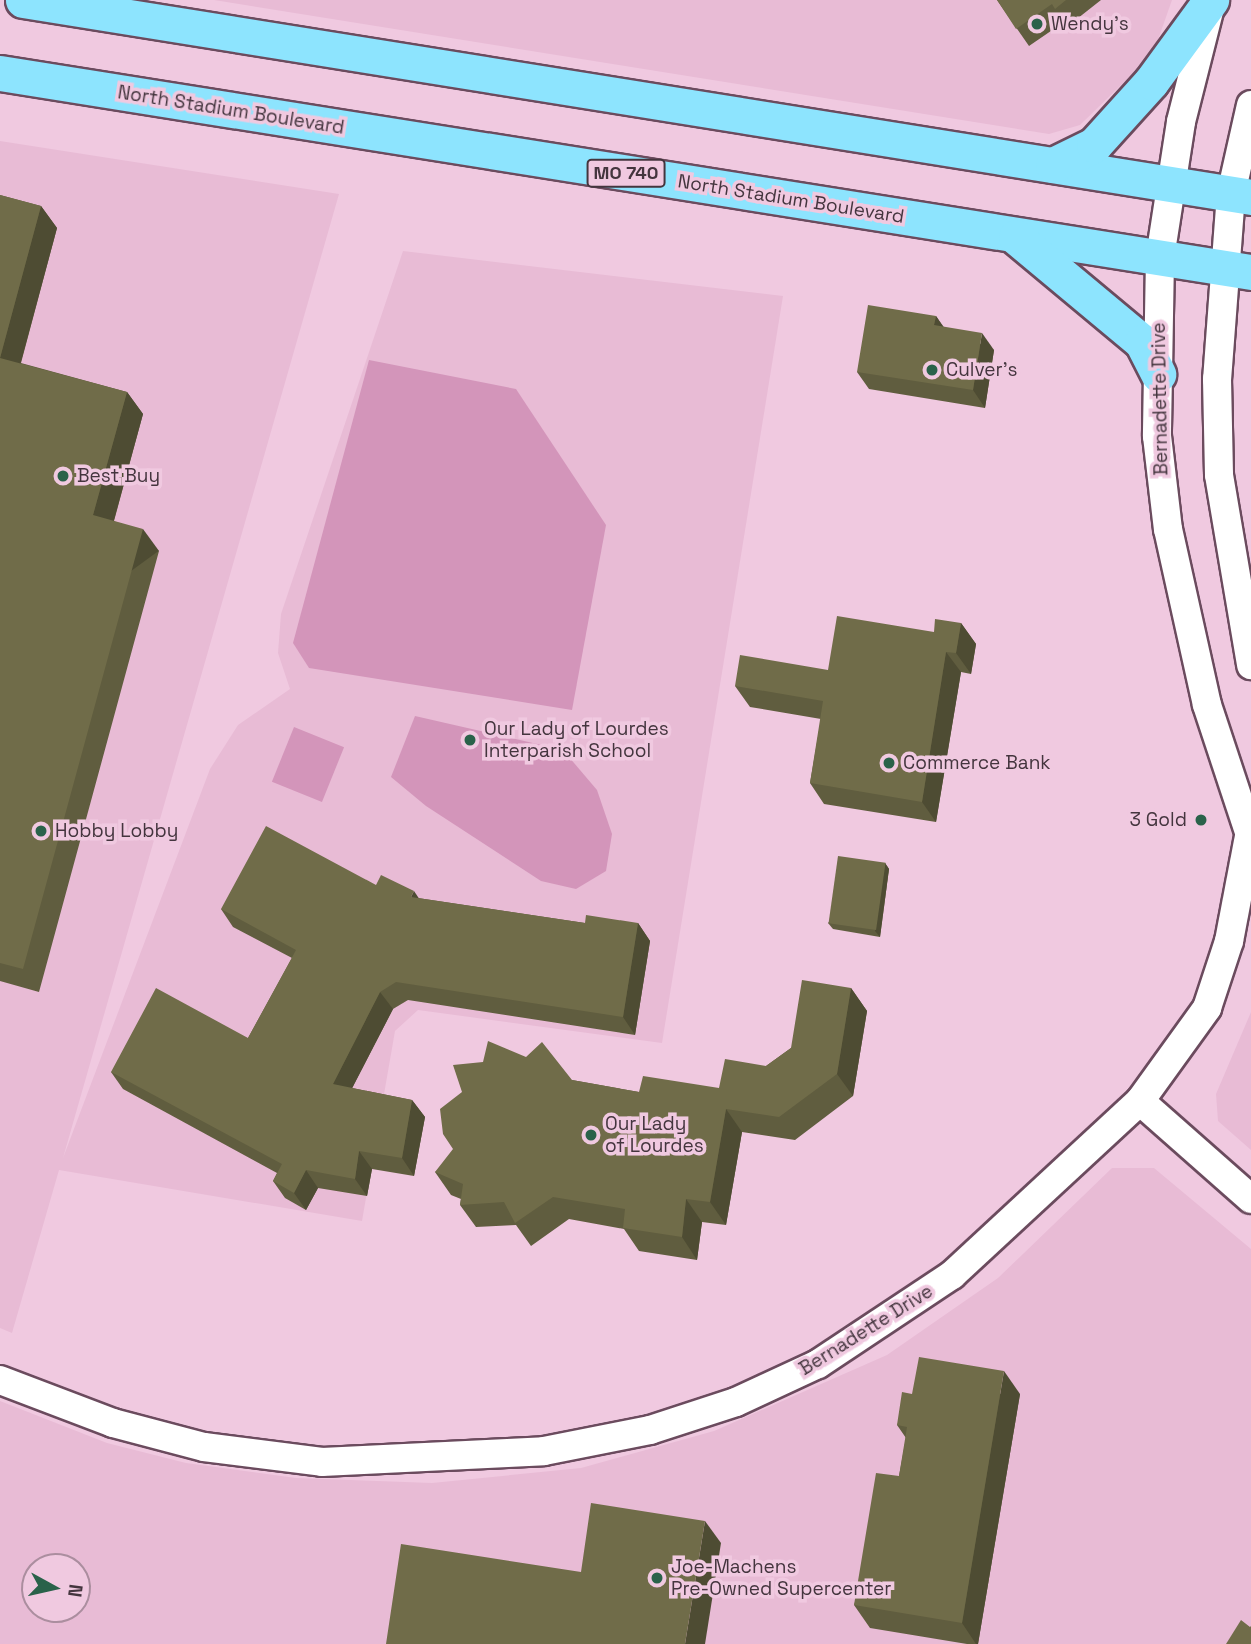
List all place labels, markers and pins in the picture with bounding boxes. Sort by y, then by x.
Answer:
place label: Wendy's [1051,13,1129,35]
marker: Wendy's [1029,16,1045,32]
place label: Culver's [946,359,1017,381]
marker: Culver's [924,362,940,378]
place label: Best Buy [77,465,160,487]
marker: Best Buy [55,468,71,484]
place label: Our Lady of Lourdes Interparish School [484,718,669,762]
marker: Our Lady of Lourdes Interparish School [462,732,478,748]
place label: Commerce Bank [903,752,1051,774]
marker: Commerce Bank [881,755,897,771]
place label: 3 Gold [1129,809,1187,831]
marker: 3 Gold [1193,812,1209,828]
place label: Hobby Lobby [55,820,178,842]
marker: Hobby Lobby [33,823,49,839]
place label: Our Lady of Lourdes [605,1113,704,1157]
marker: Our Lady of Lourdes [583,1127,599,1143]
place label: Joe-Machens Pre-Owned Supercenter [671,1556,891,1600]
marker: Joe-Machens Pre-Owned Supercenter [649,1570,665,1586]

